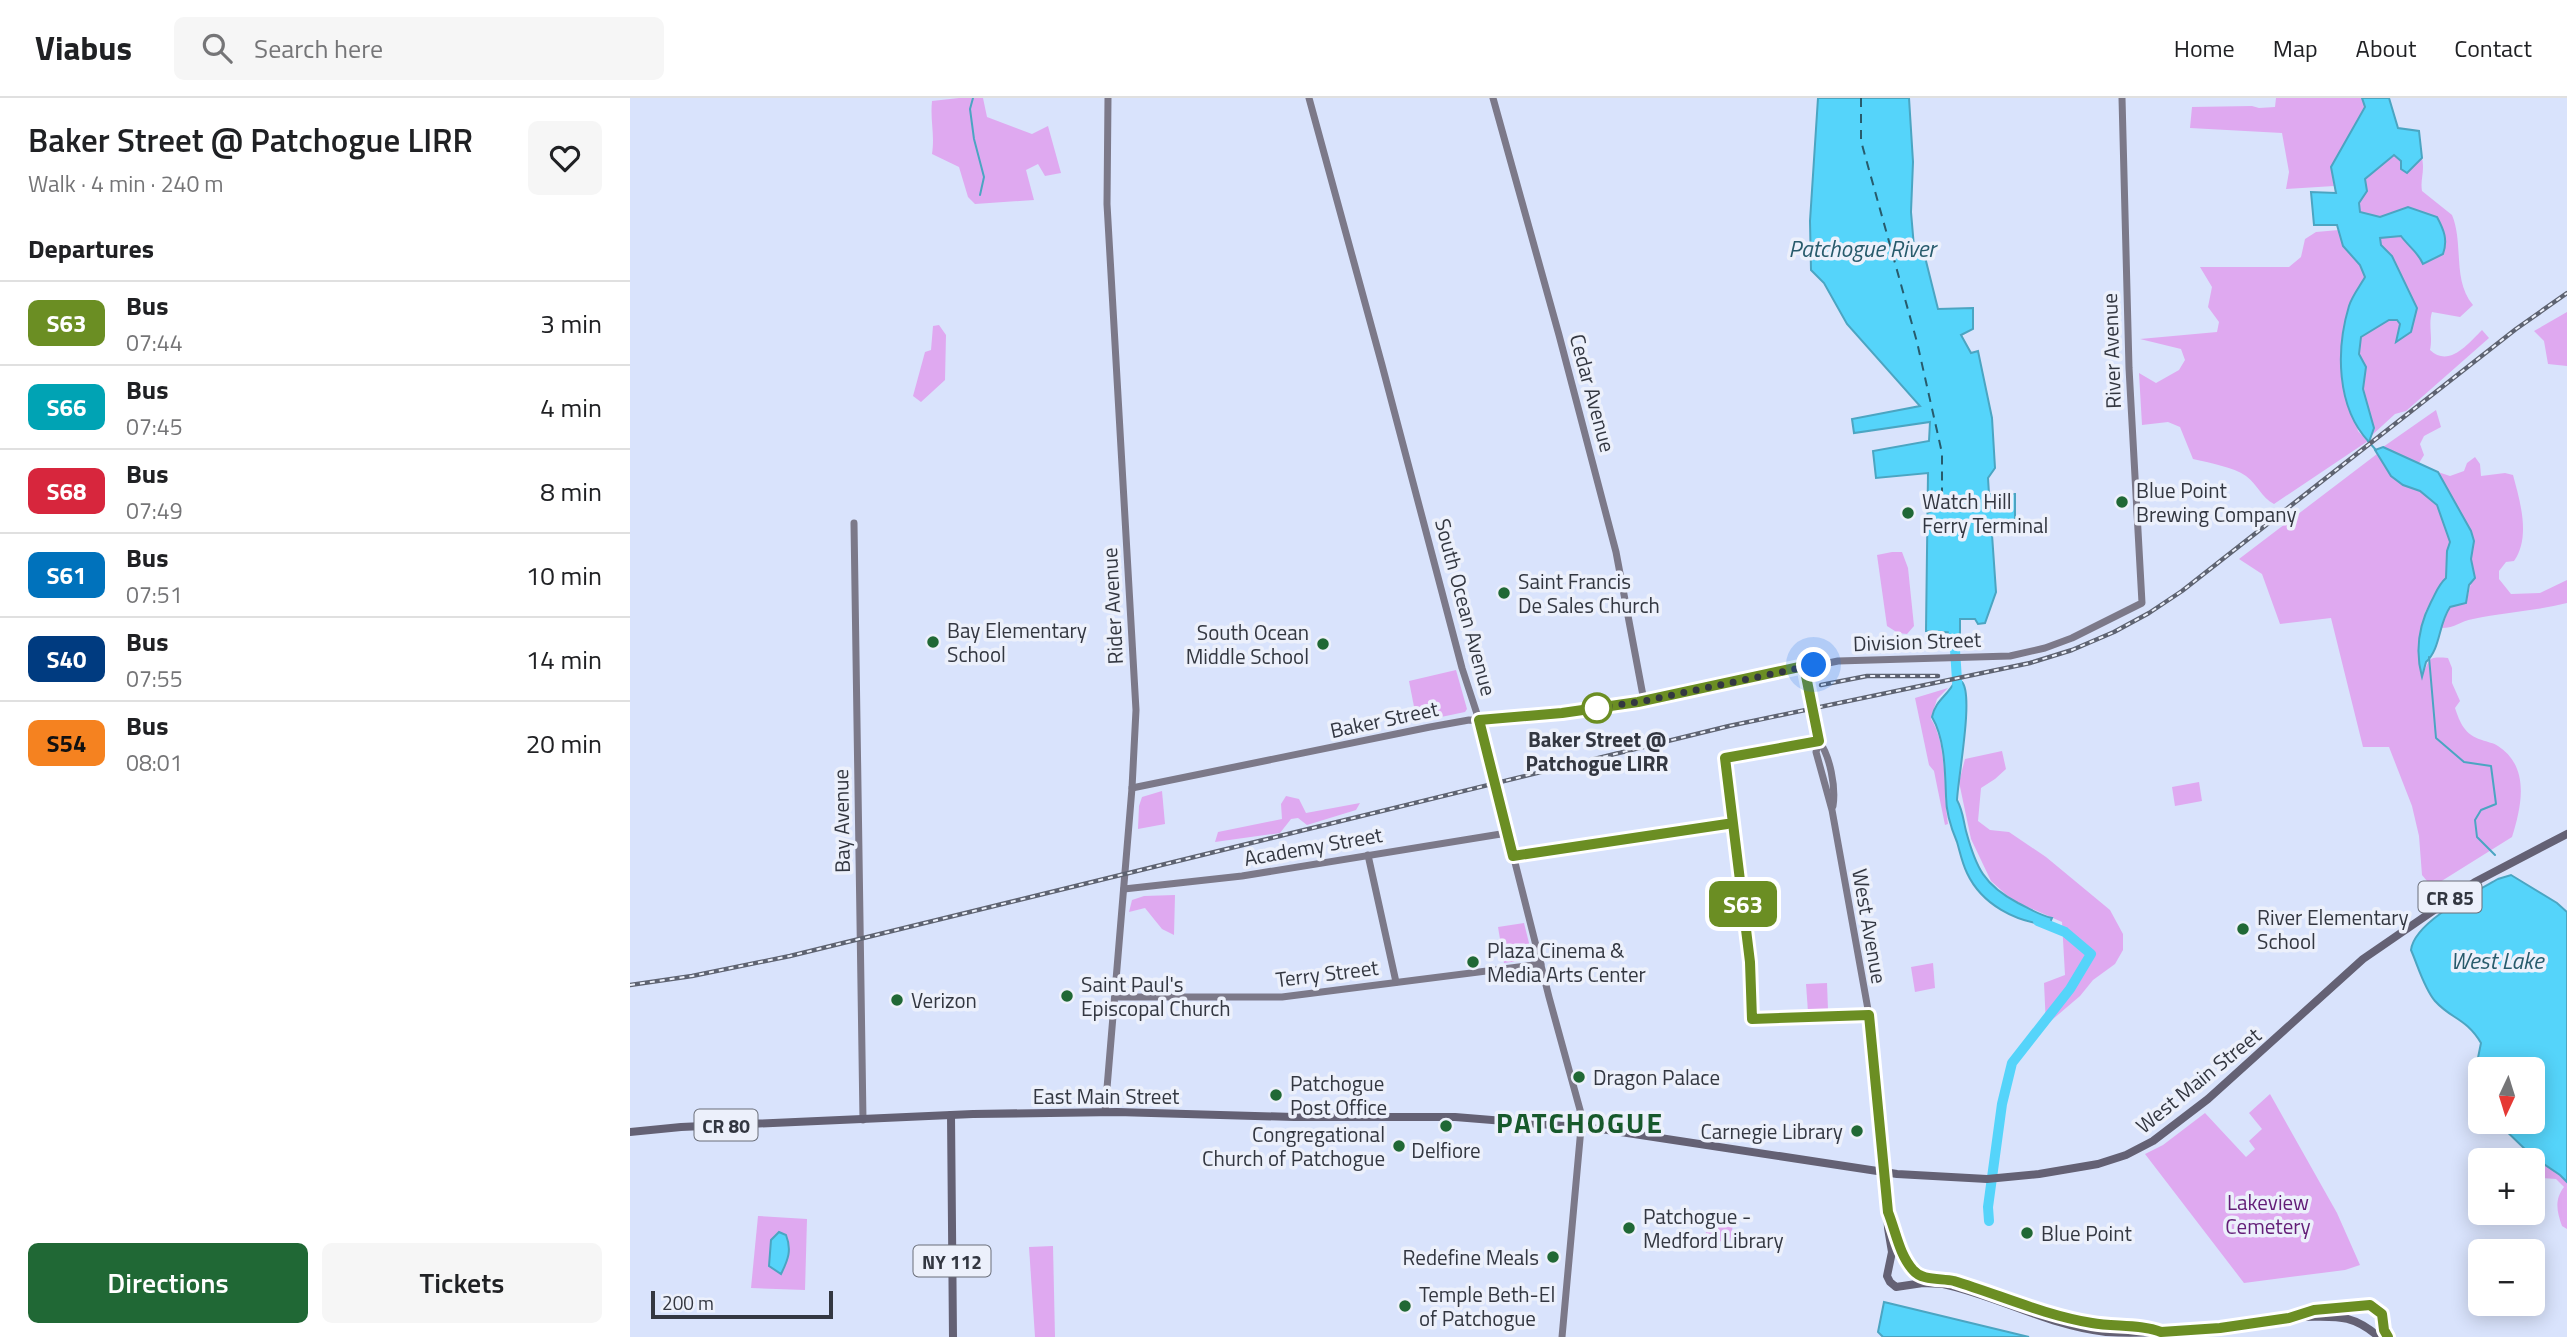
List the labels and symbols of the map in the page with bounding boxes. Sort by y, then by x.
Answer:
water label: Patchogue River [1788,231,1938,266]
street label: River Avenue [2093,293,2129,409]
street label: Cedar Avenue [1562,330,1624,456]
place label: Blue Point Brewing Company [2136,474,2297,530]
place label: Watch Hill Ferry Terminal [1922,485,2048,541]
marker: Blue Point Brewing Company [2114,494,2130,510]
marker: Watch Hill Ferry Terminal [1900,505,1916,521]
street label: South Ocean Avenue [1427,515,1505,699]
street label: Rider Avenue [1093,547,1131,665]
place label: Saint Francis De Sales Church [1518,565,1660,621]
marker: Saint Francis De Sales Church [1496,585,1512,601]
place label: Bay Elementary School [947,614,1087,670]
place label: South Ocean Middle School [1186,616,1309,672]
street label: Division Street [1852,623,1982,659]
marker: Bay Elementary School [925,634,941,650]
marker: South Ocean Middle School [1315,636,1331,652]
your location [1796,647,1831,682]
street label: Baker Street [1327,692,1442,746]
marker: Baker Street @ Patchogue LIRR [1582,693,1612,723]
place label: Baker Street @ Patchogue LIRR [1526,723,1668,779]
street label: Bay Avenue [824,769,858,873]
street label: Academy Street [1241,818,1385,874]
street label: West Avenue [1844,866,1896,986]
line badge: S63 [1703,881,1783,927]
road number: CR 85 [2418,882,2482,912]
place label: River Elementary School [2257,901,2409,957]
marker: River Elementary School [2235,921,2251,937]
place label: Plaza Cinema & Media Arts Center [1487,934,1646,990]
water label: West Lake [2450,943,2545,978]
street label: Terry Street [1274,951,1381,995]
marker: Plaza Cinema & Media Arts Center [1465,954,1481,970]
place label: Saint Paul's Episcopal Church [1081,968,1231,1024]
place label: Verizon [911,984,977,1016]
marker: Saint Paul's Episcopal Church [1059,988,1075,1004]
marker: Verizon [889,992,905,1008]
street label: West Main Street [2128,1019,2268,1141]
north arrow [2468,1057,2544,1134]
place label: Dragon Palace [1593,1061,1720,1093]
place label: Patchogue Post Office [1290,1067,1387,1123]
marker: Dragon Palace [1571,1069,1587,1085]
street label: East Main Street [1033,1080,1180,1112]
marker: Patchogue Post Office [1268,1087,1284,1103]
district label: PATCHOGUE [1496,1101,1664,1144]
road number: CR 80 [694,1110,758,1140]
place label: Carnegie Library [1700,1115,1843,1147]
place label: Congregational Church of Patchogue [1202,1118,1385,1174]
marker: Delfiore [1438,1118,1454,1134]
marker: Carnegie Library [1849,1123,1865,1139]
place label: Delfiore [1411,1134,1481,1166]
marker: Congregational Church of Patchogue [1391,1138,1407,1154]
park label: Lakeview Cemetery [2225,1186,2311,1242]
place label: Patchogue - Medford Library [1643,1200,1784,1256]
place label: Blue Point [2041,1217,2132,1249]
marker: Patchogue - Medford Library [1621,1220,1637,1236]
marker: Blue Point [2019,1225,2035,1241]
place label: Redefine Meals [1403,1241,1539,1273]
road number: NY 112 [914,1246,990,1276]
marker: Redefine Meals [1545,1249,1561,1265]
place label: Temple Beth-El of Patchogue [1419,1278,1555,1334]
scale bar [651,1288,833,1320]
marker: Temple Beth-El of Patchogue [1397,1298,1413,1314]

